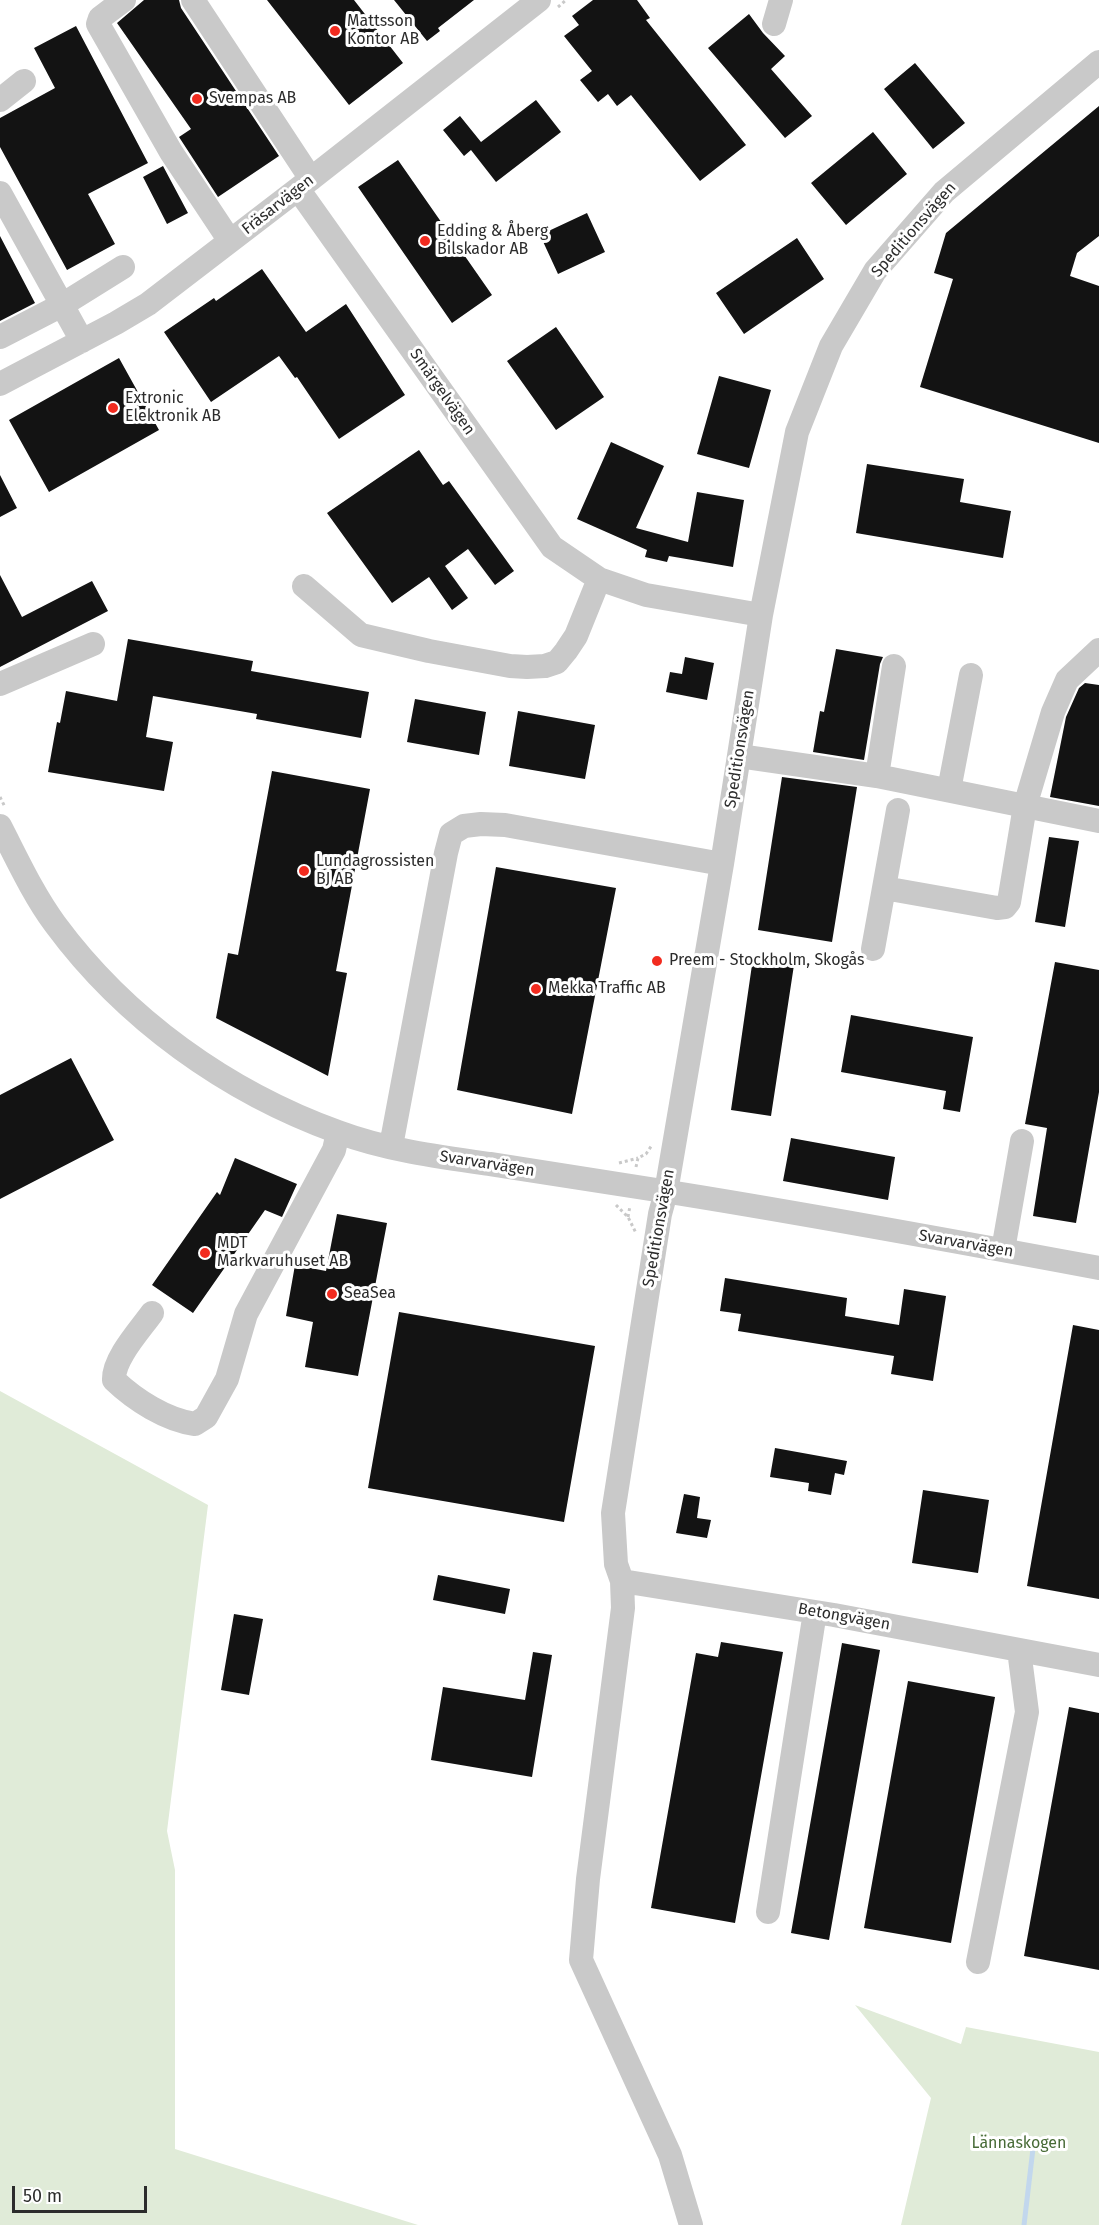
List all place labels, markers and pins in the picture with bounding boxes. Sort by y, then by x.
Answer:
place label: Mattsson Kontor AB [347,12,419,50]
marker: Mattsson Kontor AB [328,24,342,38]
place label: Svempas AB [209,89,296,109]
marker: Svempas AB [190,92,204,106]
place label: Edding & Åberg Bilskador AB [437,222,548,260]
marker: Edding & Åberg Bilskador AB [418,234,432,248]
place label: Extronic Elektronik AB [125,389,221,427]
marker: Extronic Elektronik AB [106,401,120,415]
place label: Lundagrossisten BJ AB [316,852,434,890]
marker: Lundagrossisten BJ AB [297,864,311,878]
place label: Preem - Stockholm, Skogås [669,951,865,971]
marker: Preem - Stockholm, Skogås [650,954,664,968]
place label: Mekka Traffic AB [548,979,666,999]
marker: Mekka Traffic AB [529,982,543,996]
place label: MDT Markvaruhuset AB [217,1234,348,1272]
marker: MDT Markvaruhuset AB [198,1246,212,1260]
place label: SeaSea [344,1284,396,1304]
marker: SeaSea [325,1287,339,1301]

